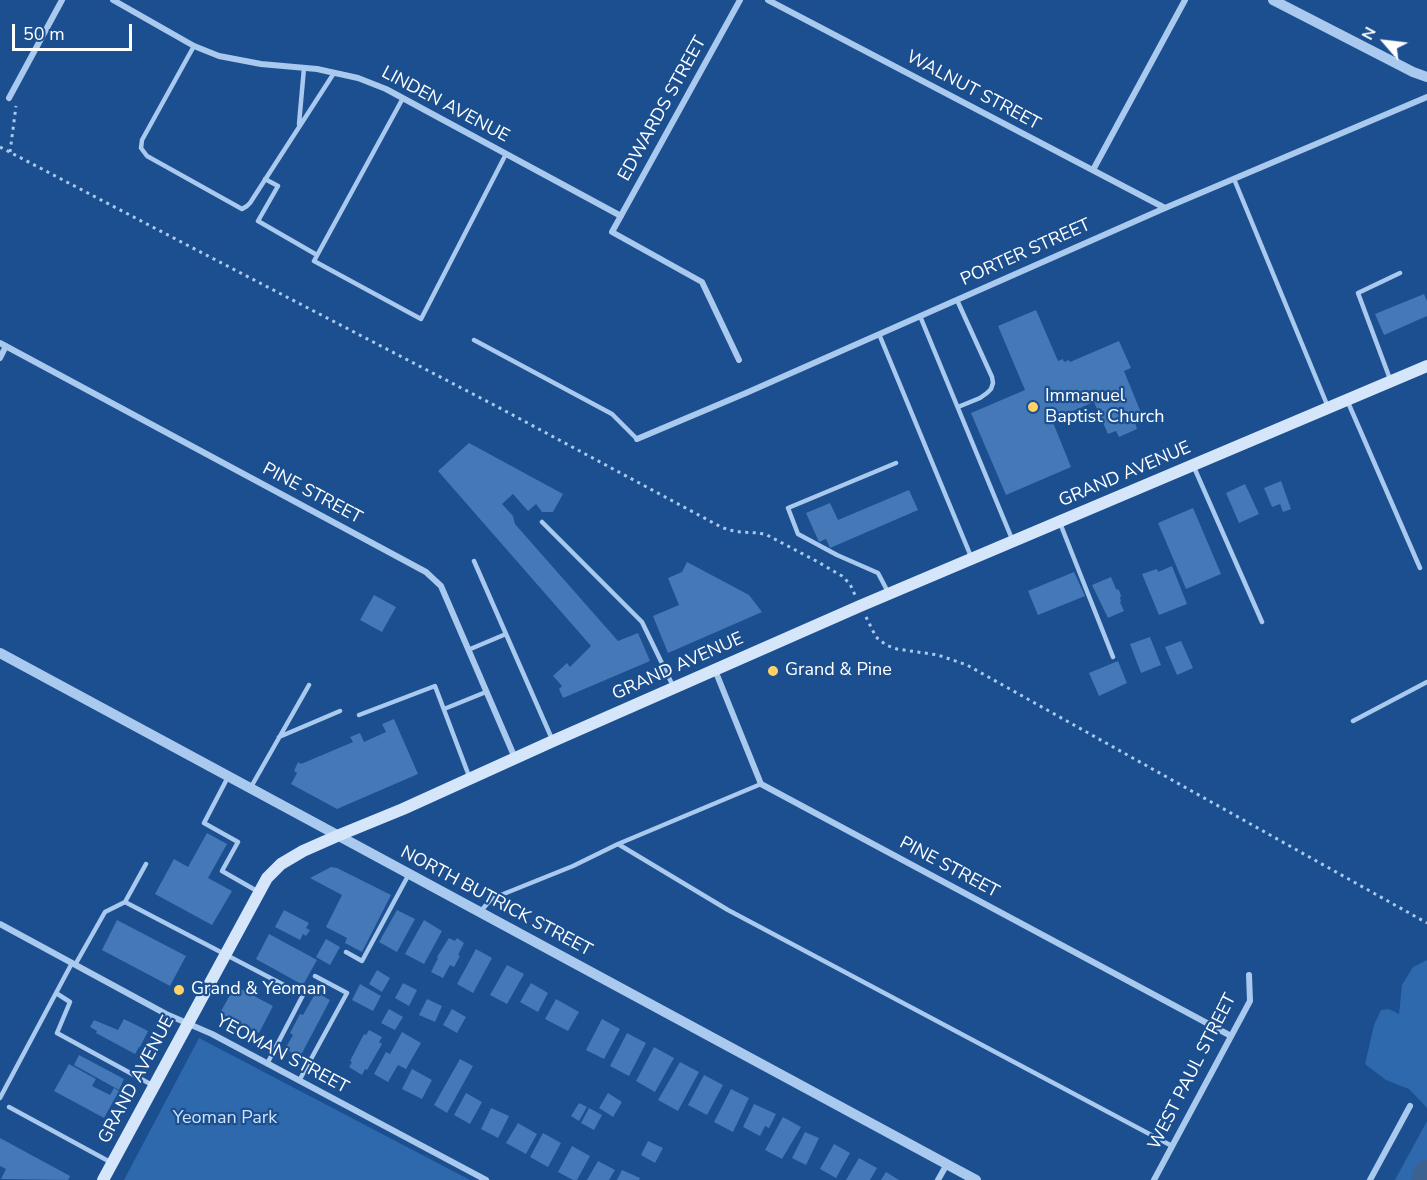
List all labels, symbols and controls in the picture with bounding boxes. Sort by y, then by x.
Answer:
scale bar [15,12,135,50]
north arrow [1355,12,1415,72]
text: 50 m [23,22,65,46]
text: N [1357,23,1382,44]
street label: EDWARDS STREET [614,33,712,185]
street label: WALNUT STREET [902,47,1044,135]
street label: LINDEN AVENUE [377,62,513,148]
street label: PORTER STREET [958,215,1094,291]
place label: Immanuel Baptist Church [1045,386,1164,428]
marker: Immanuel Baptist Church [1026,400,1040,414]
street label: GRAND AVENUE [1056,437,1194,513]
street label: PINE STREET [258,459,366,529]
street label: GRAND AVENUE [609,628,747,706]
place label: Grand & Pine [785,660,892,682]
marker: Grand & Pine [766,664,780,678]
street label: PINE STREET [895,833,1003,903]
street label: NORTH BUTRICK STREET [396,842,596,962]
place label: Grand & Yeoman [191,979,326,1001]
marker: Grand & Yeoman [172,983,186,997]
street label: WEST PAUL STREET [1144,990,1242,1154]
street label: YEOMAN STREET [212,1011,352,1099]
street label: GRAND AVENUE [94,1013,180,1147]
park label: Yeoman Park [173,1108,277,1130]

